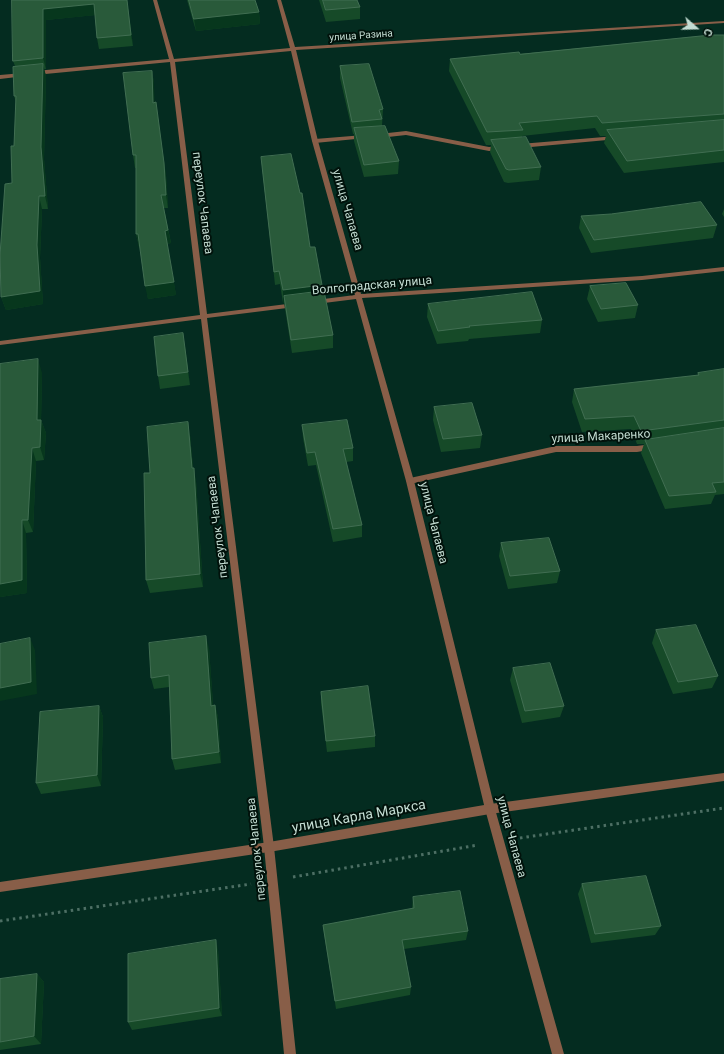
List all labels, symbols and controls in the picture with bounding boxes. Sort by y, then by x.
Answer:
north arrow [676,8,716,48]
text: С [700,27,715,38]
street label: улица Разина [329,28,393,44]
street label: переулок Чапаева [189,151,215,255]
street label: улица Чапаева [329,168,365,252]
street label: Волгоградская улица [311,274,433,298]
street label: улица Макаренко [551,427,651,447]
street label: переулок Чапаева [205,475,231,579]
street label: улица Чапаева [416,481,450,565]
street label: улица Чапаева [493,795,529,879]
street label: переулок Чапаева [244,797,270,901]
street label: улица Карла Маркса [291,797,427,837]

